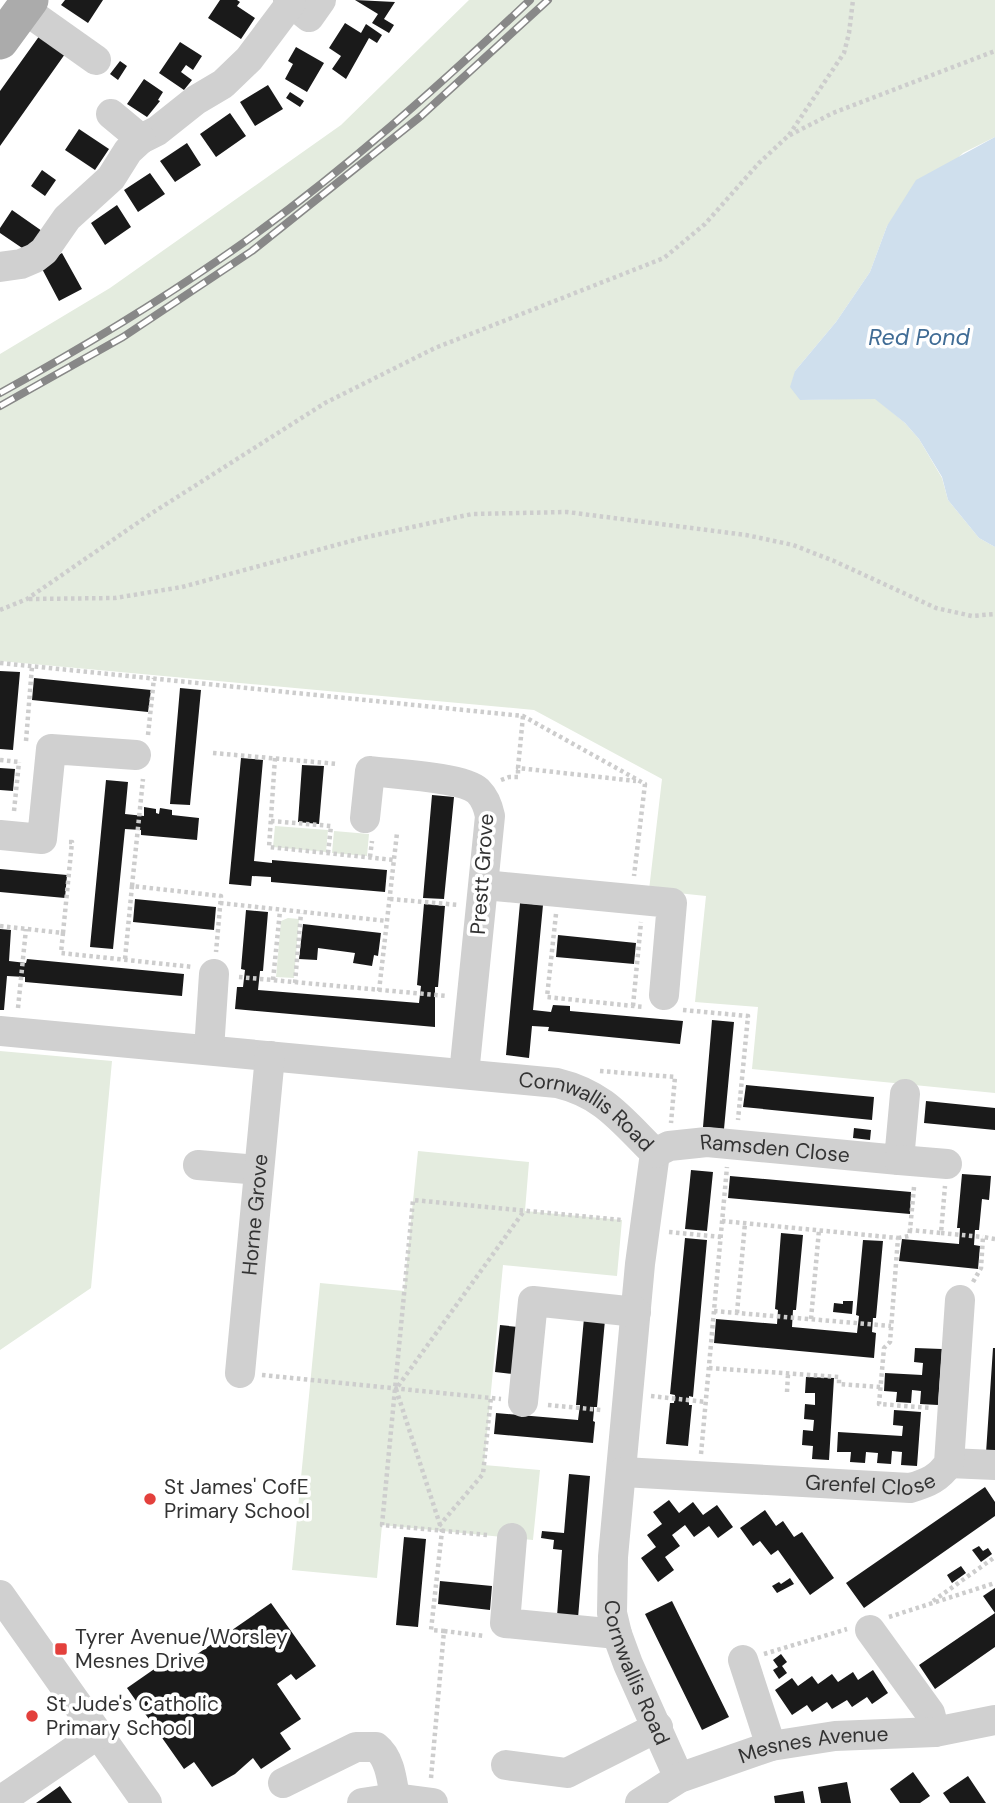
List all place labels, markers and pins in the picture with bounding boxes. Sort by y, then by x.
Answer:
place label: St James' CofE Primary School [164,1473,310,1525]
marker: St James' CofE Primary School [142,1491,158,1507]
place label: Tyrer Avenue/Worsley Mesnes Drive [75,1623,288,1675]
marker: Tyrer Avenue/Worsley Mesnes Drive [53,1641,69,1657]
place label: St Jude's Catholic Primary School [46,1690,219,1742]
marker: St Jude's Catholic Primary School [24,1708,40,1724]

